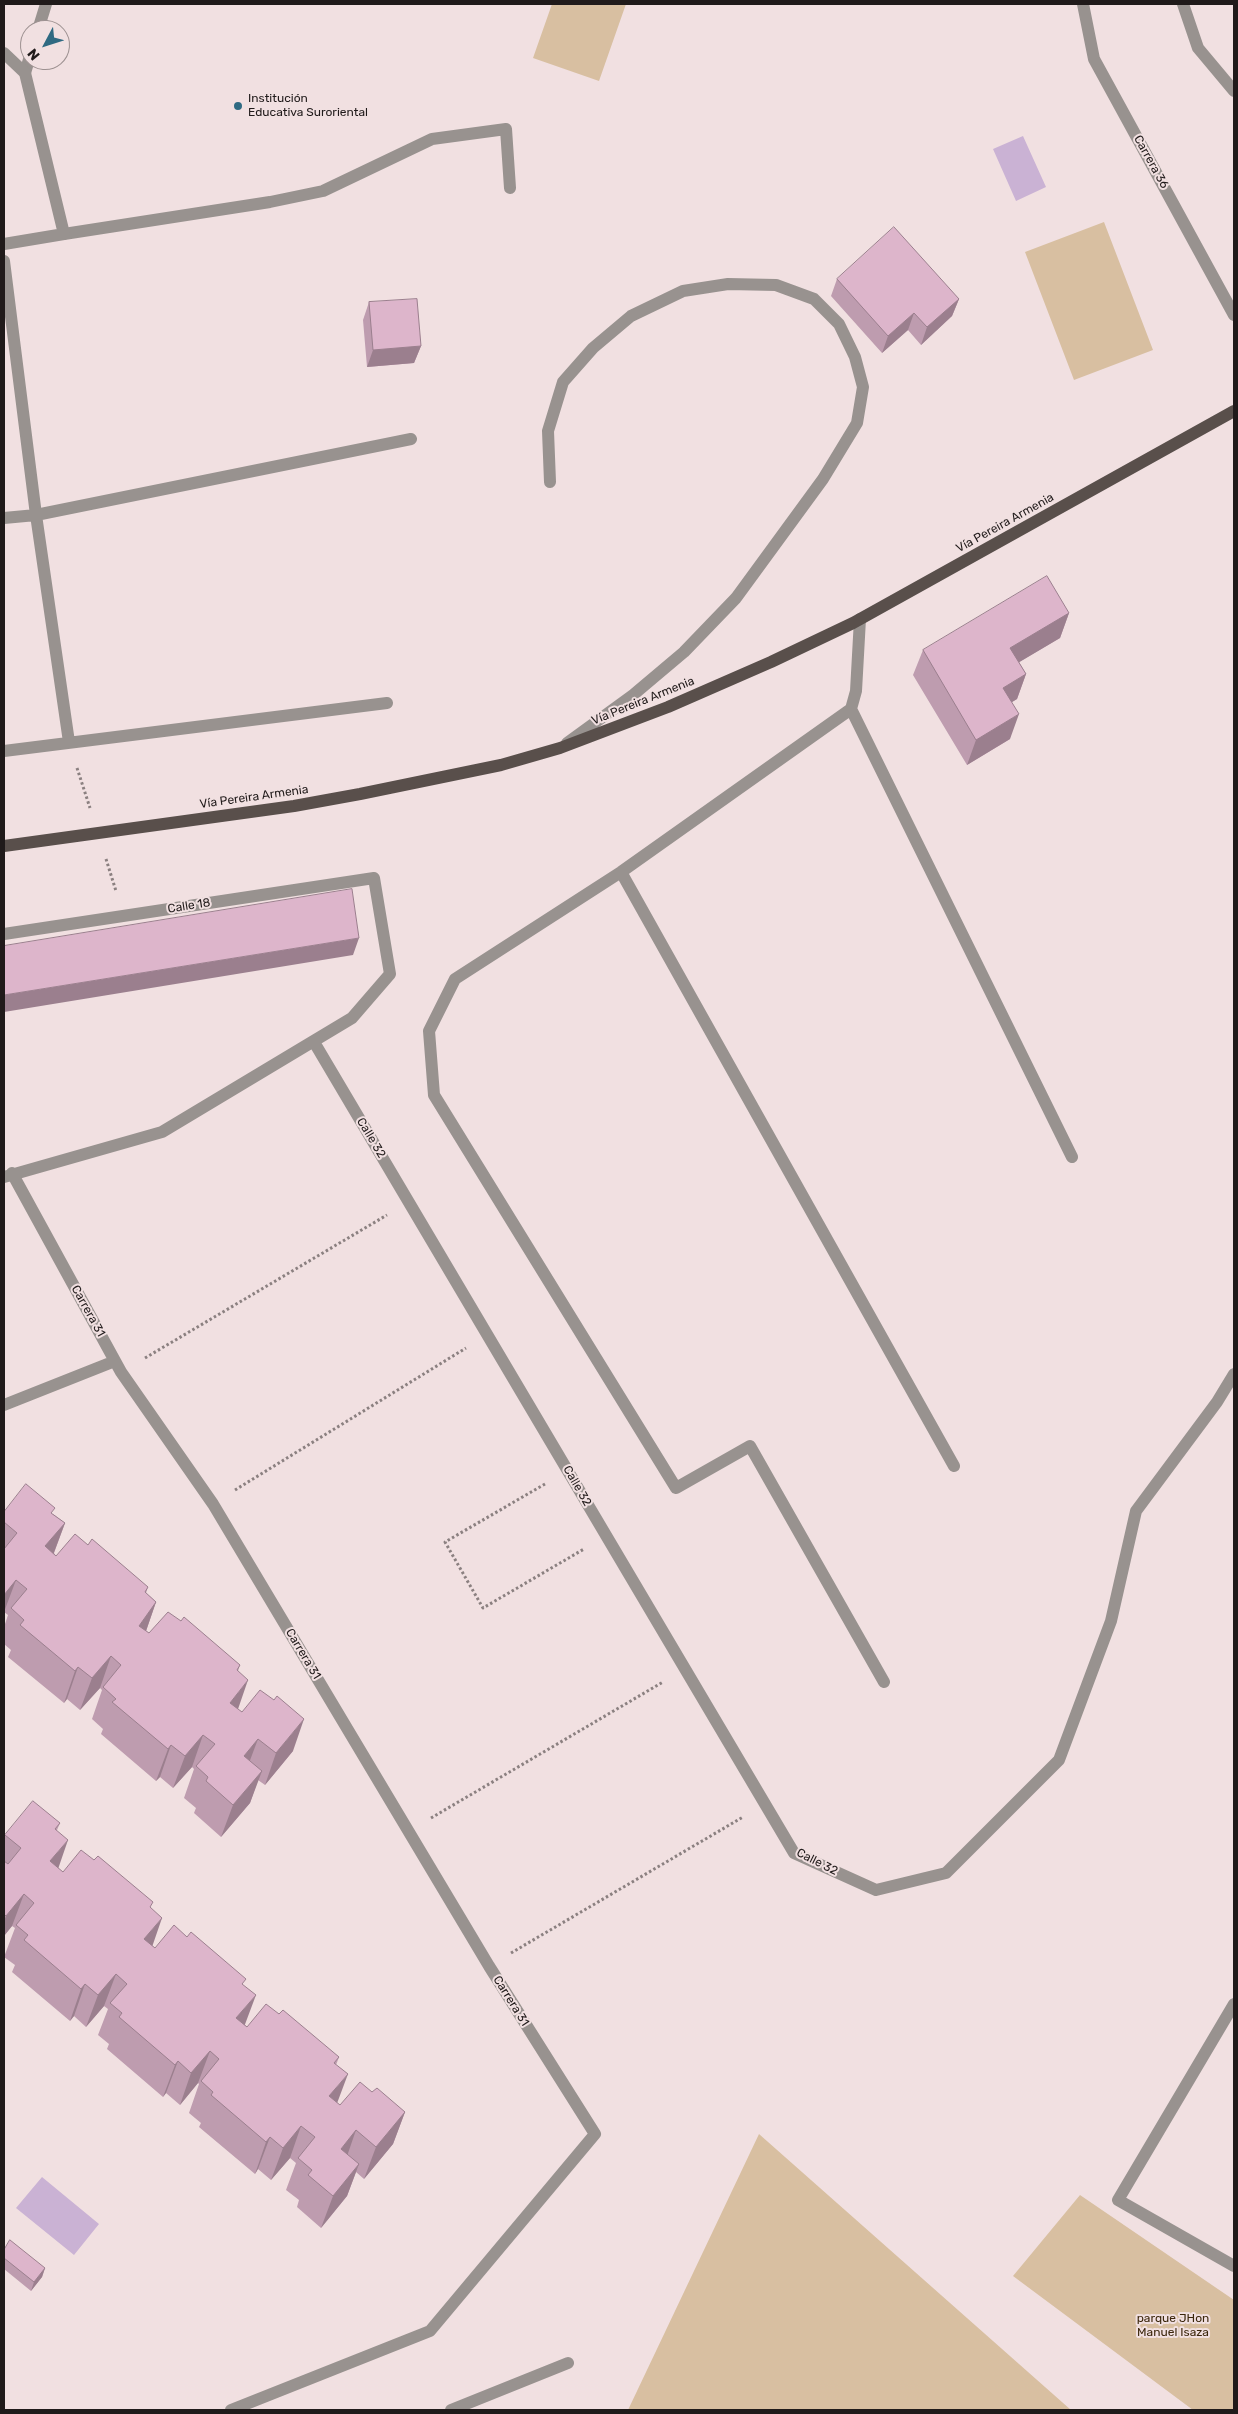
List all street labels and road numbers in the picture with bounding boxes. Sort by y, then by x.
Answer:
street label: Carrera 36 [1130,133,1172,191]
street label: Vía Pereira Armenia [954,490,1056,556]
street label: Vía Pereira Armenia [590,674,696,728]
street label: Vía Pereira Armenia [199,782,309,812]
street label: Calle 18 [167,896,211,916]
street label: Calle 32 [353,1115,389,1161]
street label: Carrera 31 [68,1283,108,1339]
street label: Calle 32 [560,1463,594,1509]
street label: Carrera 31 [282,1626,324,1682]
street label: Calle 32 [794,1846,840,1878]
street label: Carrera 31 [490,1973,532,2029]

